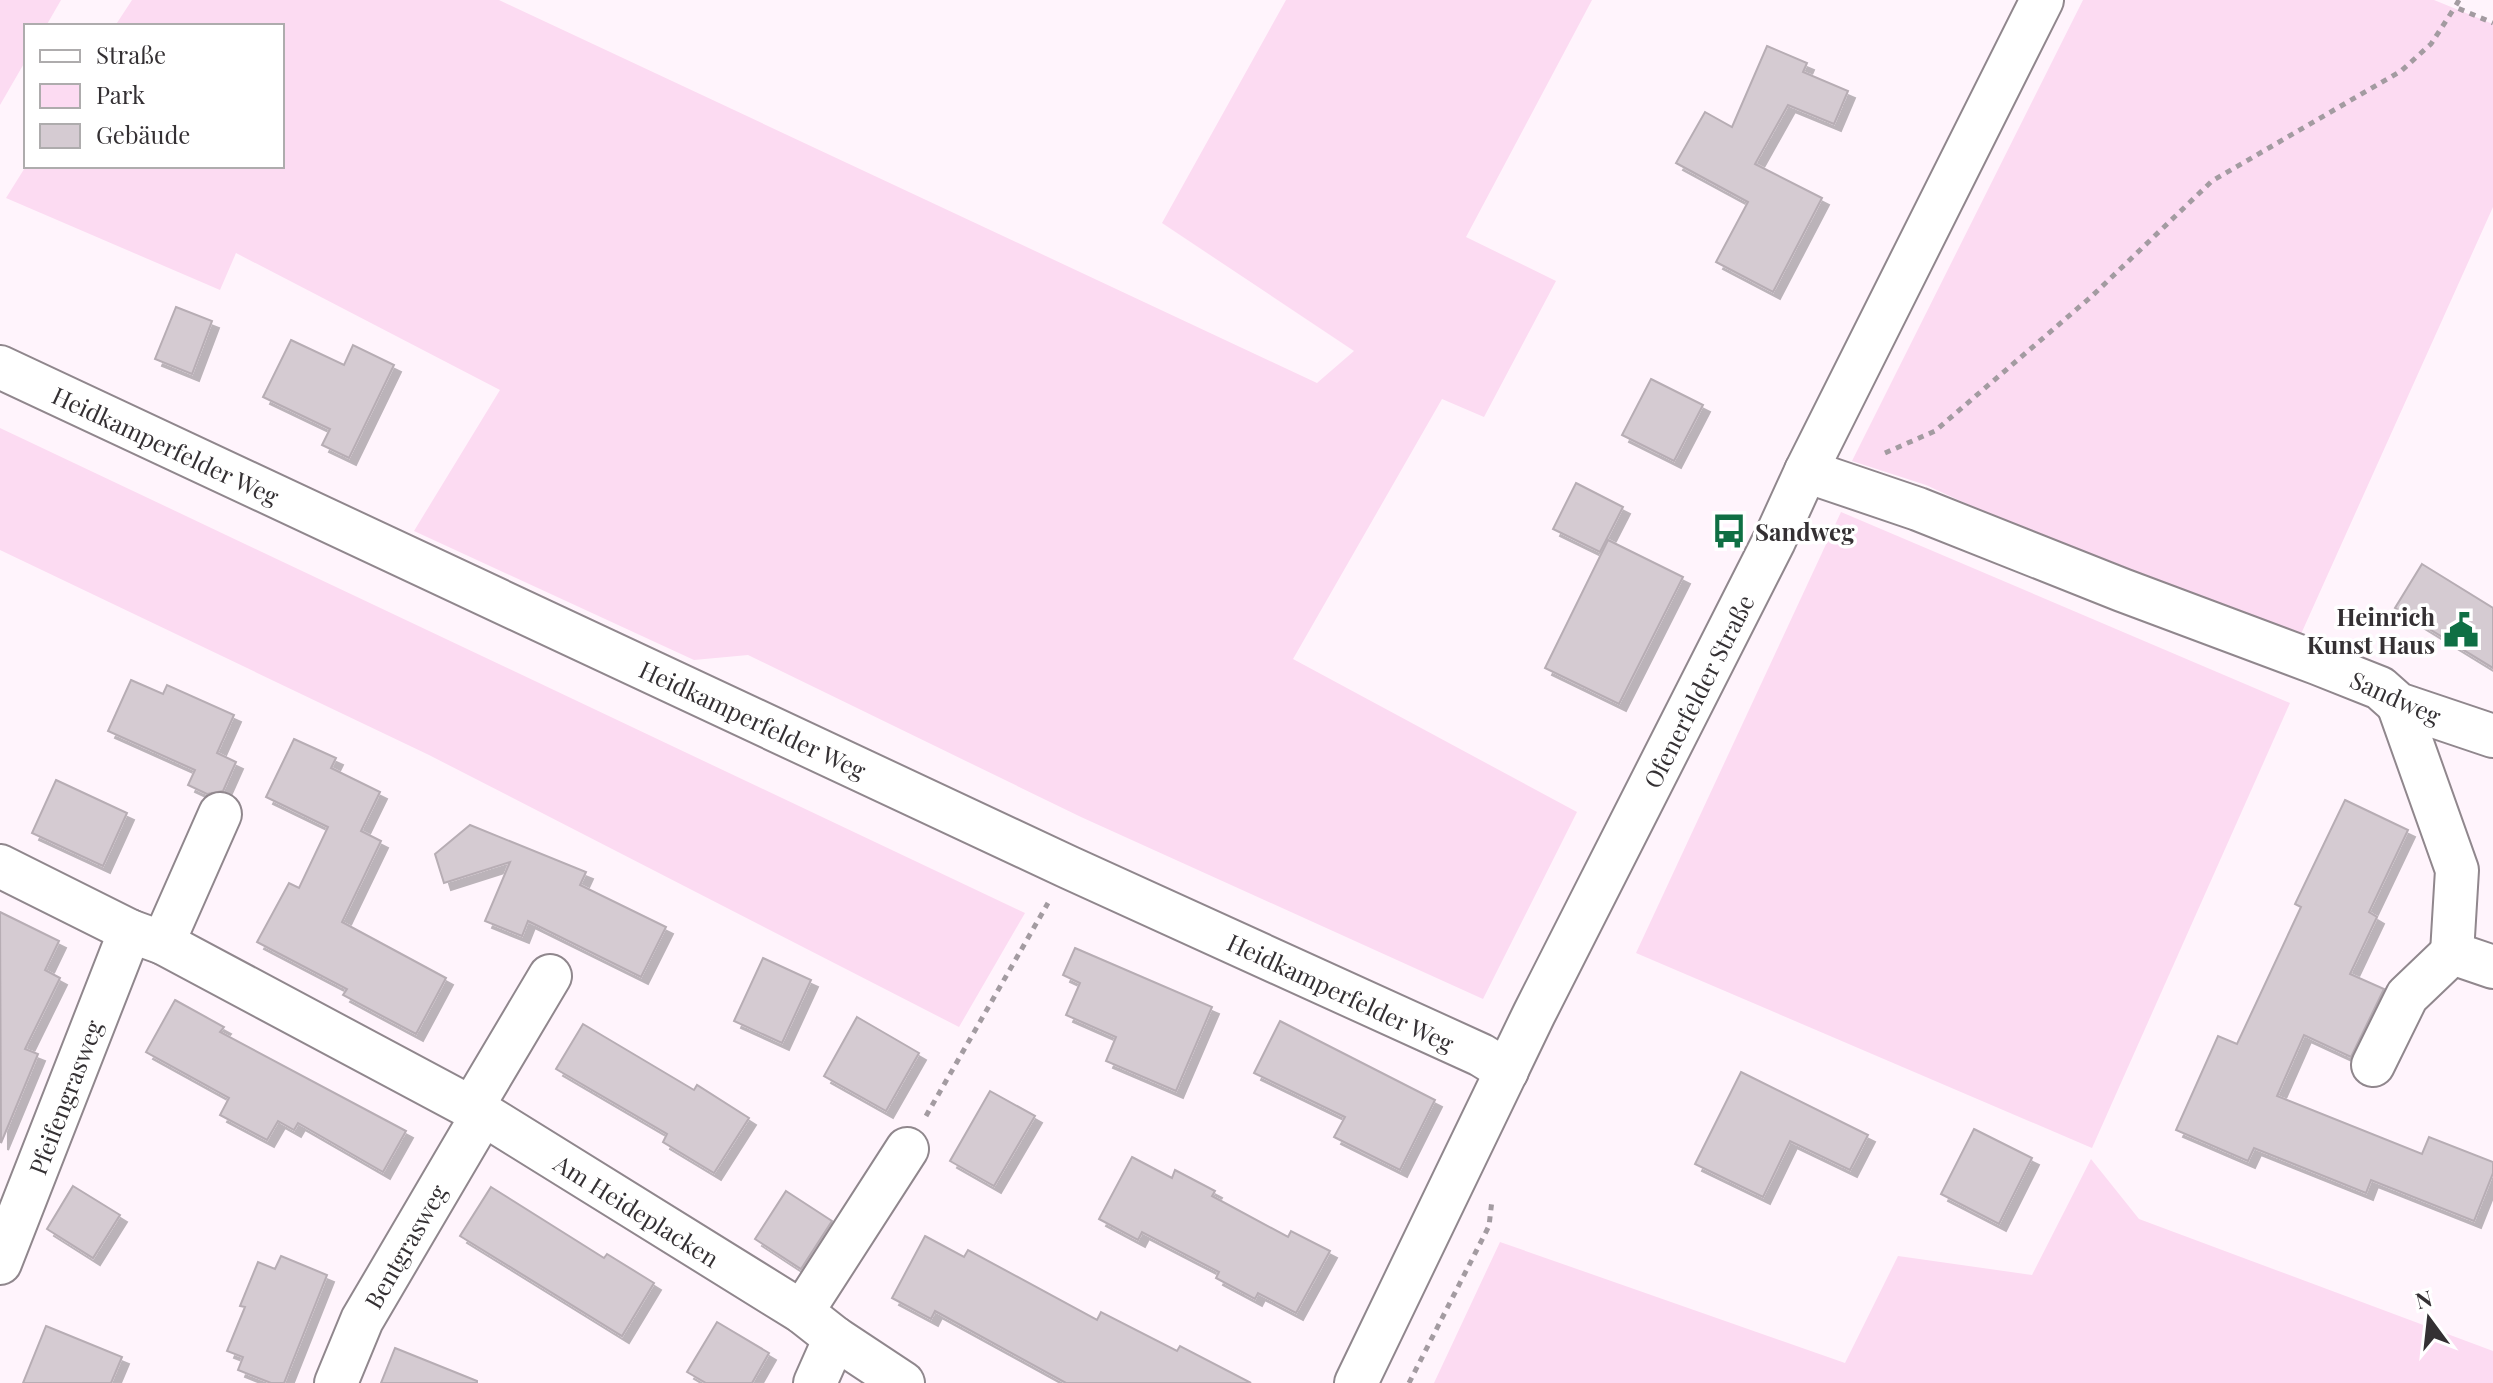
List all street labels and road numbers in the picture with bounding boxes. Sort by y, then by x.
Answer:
street label: Heidkamperfelder Weg [48,378,285,512]
street label: Ofenerfelder Straße [1635,589,1761,793]
street label: Heidkamperfelder Weg [635,652,872,786]
street label: Sandweg [2346,663,2447,731]
street label: Heidkamperfelder Weg [1223,925,1460,1059]
street label: Pfeifengrasweg [21,1015,109,1179]
street label: Am Heideplacken [548,1146,726,1274]
street label: Bentgrasweg [357,1178,454,1314]

